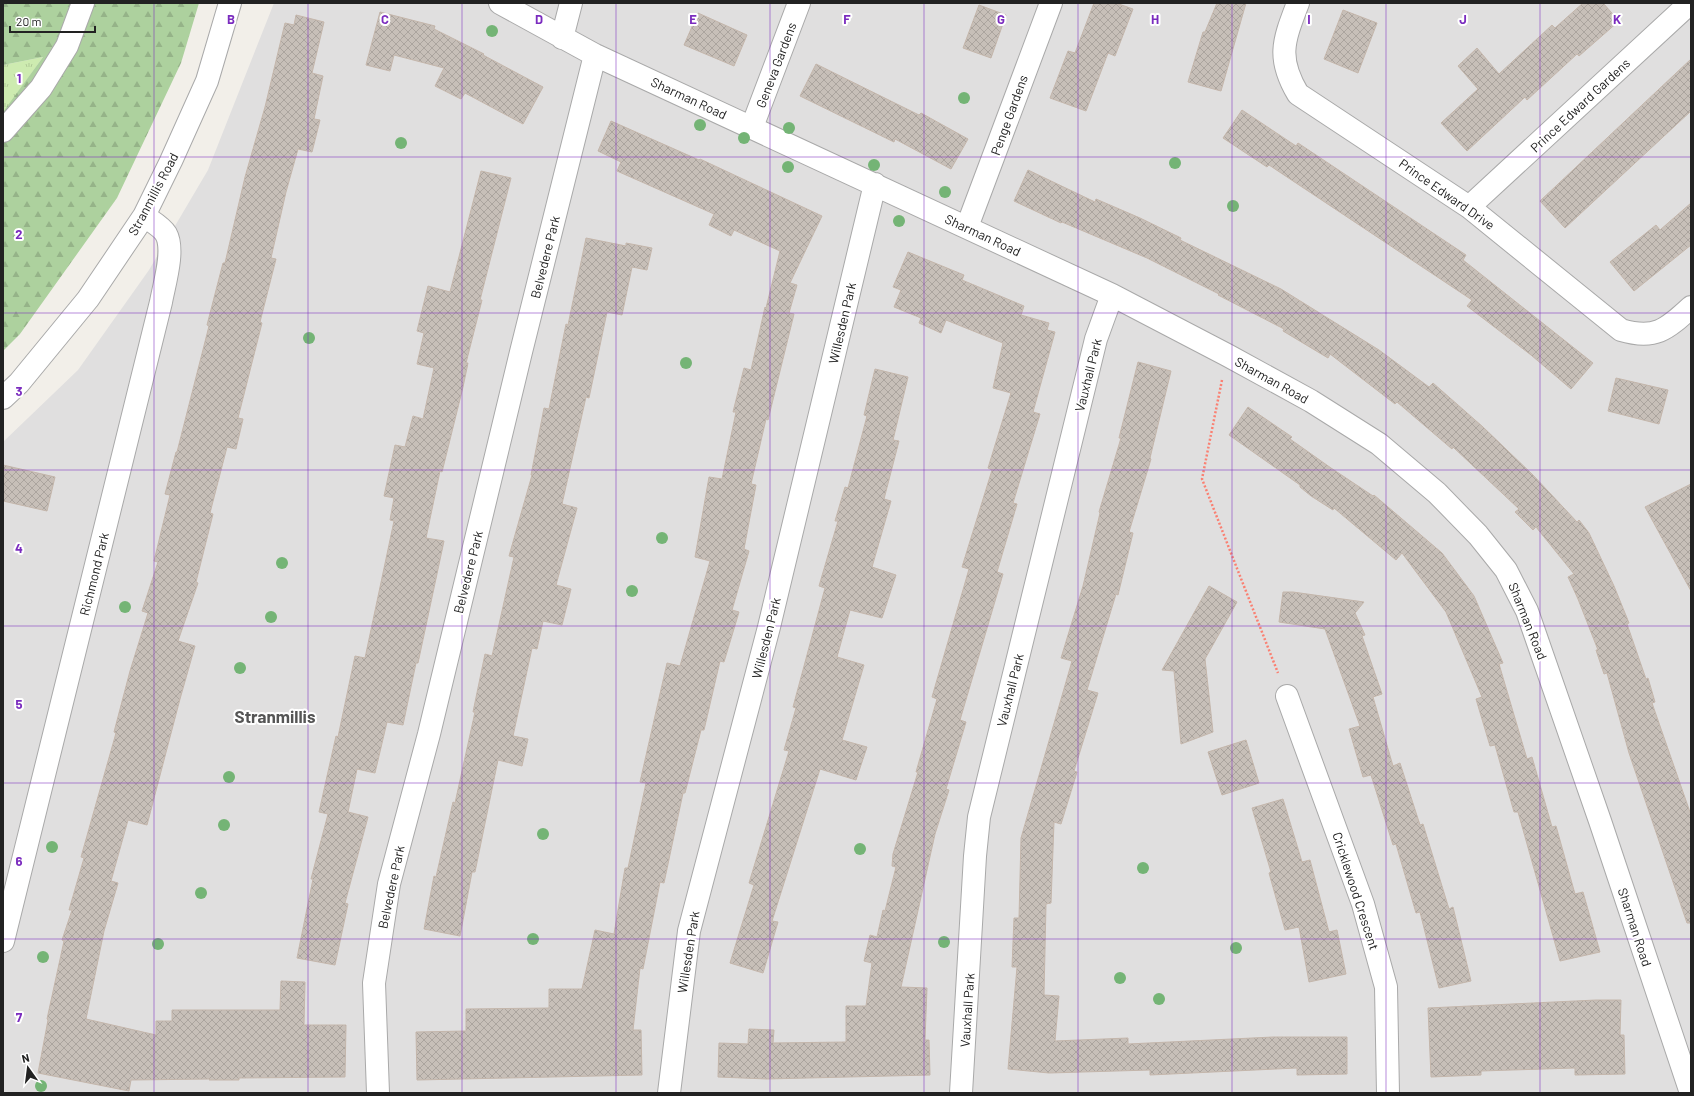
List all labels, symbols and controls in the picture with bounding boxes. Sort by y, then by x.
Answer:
scale bar [10,8,95,34]
text: B [227,11,235,27]
text: C [381,11,389,27]
text: D [535,11,543,27]
text: E [689,11,697,27]
text: F [843,11,851,27]
text: G [997,11,1005,27]
text: H [1151,11,1159,27]
text: I [1307,11,1311,27]
text: J [1459,11,1467,27]
text: K [1613,11,1621,27]
text: 20 m [16,14,42,28]
street label: Geneva Gardens [752,20,800,110]
street label: Prince Edward Gardens [1527,55,1633,155]
text: 1 [17,70,21,86]
street label: Sharman Road [649,73,729,123]
street label: Penge Gardens [987,73,1031,157]
street label: Stranmillis Road [124,150,182,238]
street label: Prince Edward Drive [1396,155,1498,233]
street label: Sharman Road [943,210,1023,260]
street label: Belvedere Park [527,213,563,300]
text: 2 [15,226,23,242]
street label: Willesden Park [825,280,859,365]
street label: Vauxhall Park [1071,336,1105,413]
street label: Sharman Road [1232,353,1312,407]
text: 3 [15,383,23,399]
street label: Belvedere Park [450,528,486,615]
street label: Richmond Park [76,530,112,617]
text: 4 [15,540,23,556]
street label: Sharman Road [1505,580,1551,662]
street label: Willesden Park [748,595,784,680]
street label: Vauxhall Park [993,651,1027,728]
text: 5 [15,696,23,712]
district label: Stranmillis [235,706,316,726]
street label: Cricklewood Crescent [1329,830,1383,952]
street label: Belvedere Park [374,843,408,930]
text: 6 [16,853,23,869]
street label: Sharman Road [1615,886,1655,968]
street label: Willesden Park [674,909,702,994]
street label: Vauxhall Park [956,972,978,1048]
text: 7 [16,1009,23,1025]
north arrow [8,1048,48,1088]
text: N [20,1051,31,1065]

